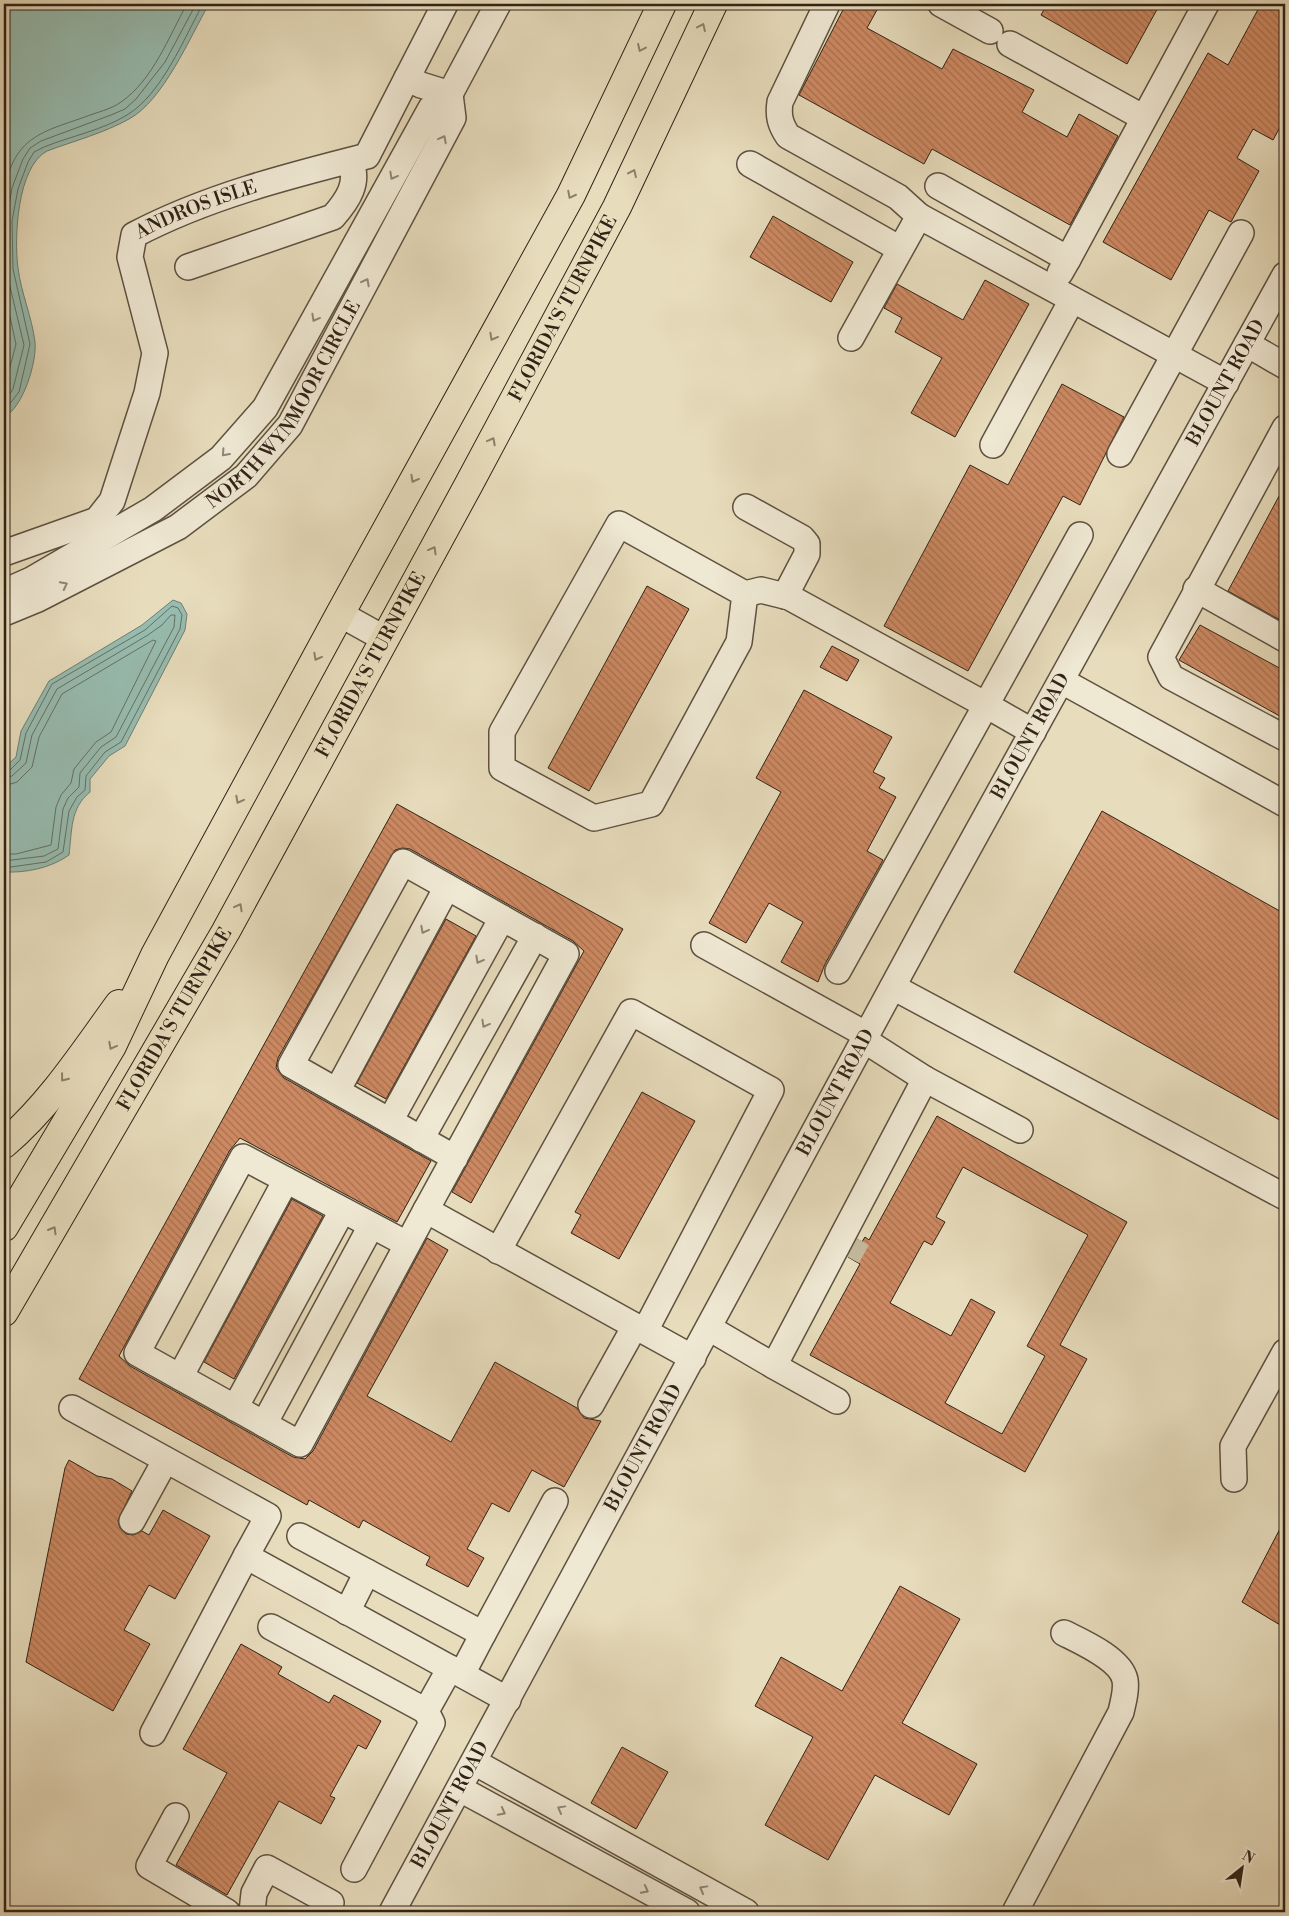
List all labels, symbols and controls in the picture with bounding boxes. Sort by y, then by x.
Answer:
one-way arrow [696,23,706,32]
one-way arrow [637,43,647,52]
one-way arrow [436,135,446,144]
one-way arrow [626,170,636,179]
one-way arrow [390,171,400,180]
street label: ANDROS ISLE [130,175,259,245]
one-way arrow [567,189,577,198]
street label: FLORIDA'S TURNPIKE [503,211,622,406]
one-way arrow [360,278,370,287]
street label: NORTH WYNMOOR CIRCLE [201,296,366,514]
one-way arrow [311,313,321,322]
street label: BLOUNT ROAD [1181,315,1270,451]
one-way arrow [489,332,499,341]
one-way arrow [486,438,496,447]
one-way arrow [222,447,231,456]
one-way arrow [410,474,420,483]
one-way arrow [427,546,437,555]
street label: FLORIDA'S TURNPIKE [311,568,431,762]
one-way arrow [59,581,68,591]
one-way arrow [313,651,323,660]
street label: BLOUNT ROAD [985,669,1075,804]
one-way arrow [235,794,245,803]
one-way arrow [232,904,242,913]
street label: FLORIDA'S TURNPIKE [112,923,237,1115]
one-way arrow [420,924,430,933]
one-way arrow [475,955,485,964]
one-way arrow [481,1019,491,1028]
street label: BLOUNT ROAD [791,1025,880,1161]
one-way arrow [108,1041,118,1050]
one-way arrow [61,1072,69,1081]
one-way arrow [47,1227,57,1236]
street label: BLOUNT ROAD [599,1380,687,1516]
street label: BLOUNT ROAD [406,1737,494,1873]
one-way arrow [497,1806,506,1816]
one-way arrow [557,1806,566,1816]
north arrow [1216,1844,1266,1894]
text: N [1239,1847,1257,1868]
one-way arrow [640,1884,649,1894]
one-way arrow [699,1885,708,1895]

